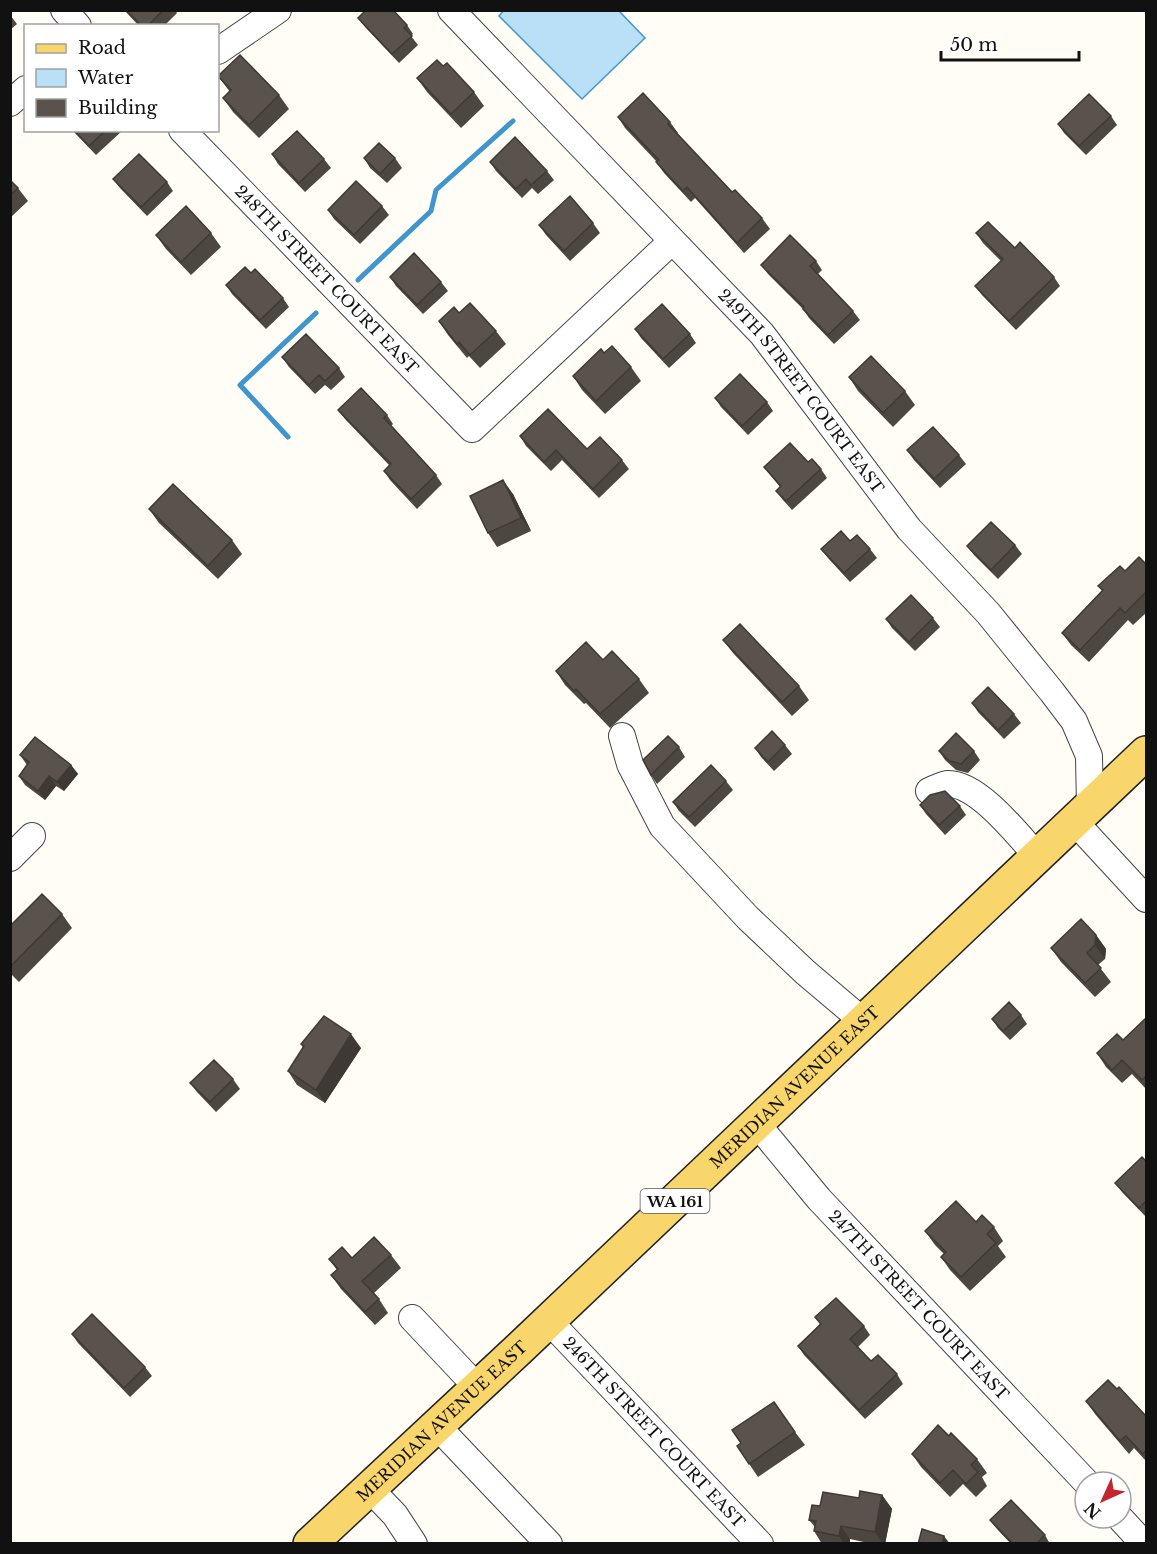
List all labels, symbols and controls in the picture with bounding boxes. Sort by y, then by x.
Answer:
legend [24,24,219,132]
scale bar [941,24,1079,62]
text: 50 m [950,34,998,56]
text: Road [78,37,126,59]
text: Water [77,67,134,89]
text: Building [78,97,157,119]
street label: 248TH STREET COURT EAST [231,181,423,378]
street label: 249TH STREET COURT EAST [714,285,888,497]
street label: MERIDIAN AVENUE EAST [706,1002,884,1172]
road number: WA 161 [640,1189,710,1213]
street label: 247TH STREET COURT EAST [825,1206,1013,1404]
street label: 246TH STREET COURT EAST [559,1332,749,1532]
street label: MERIDIAN AVENUE EAST [352,1336,531,1506]
north arrow [1073,1470,1133,1530]
text: N [1080,1498,1105,1523]

